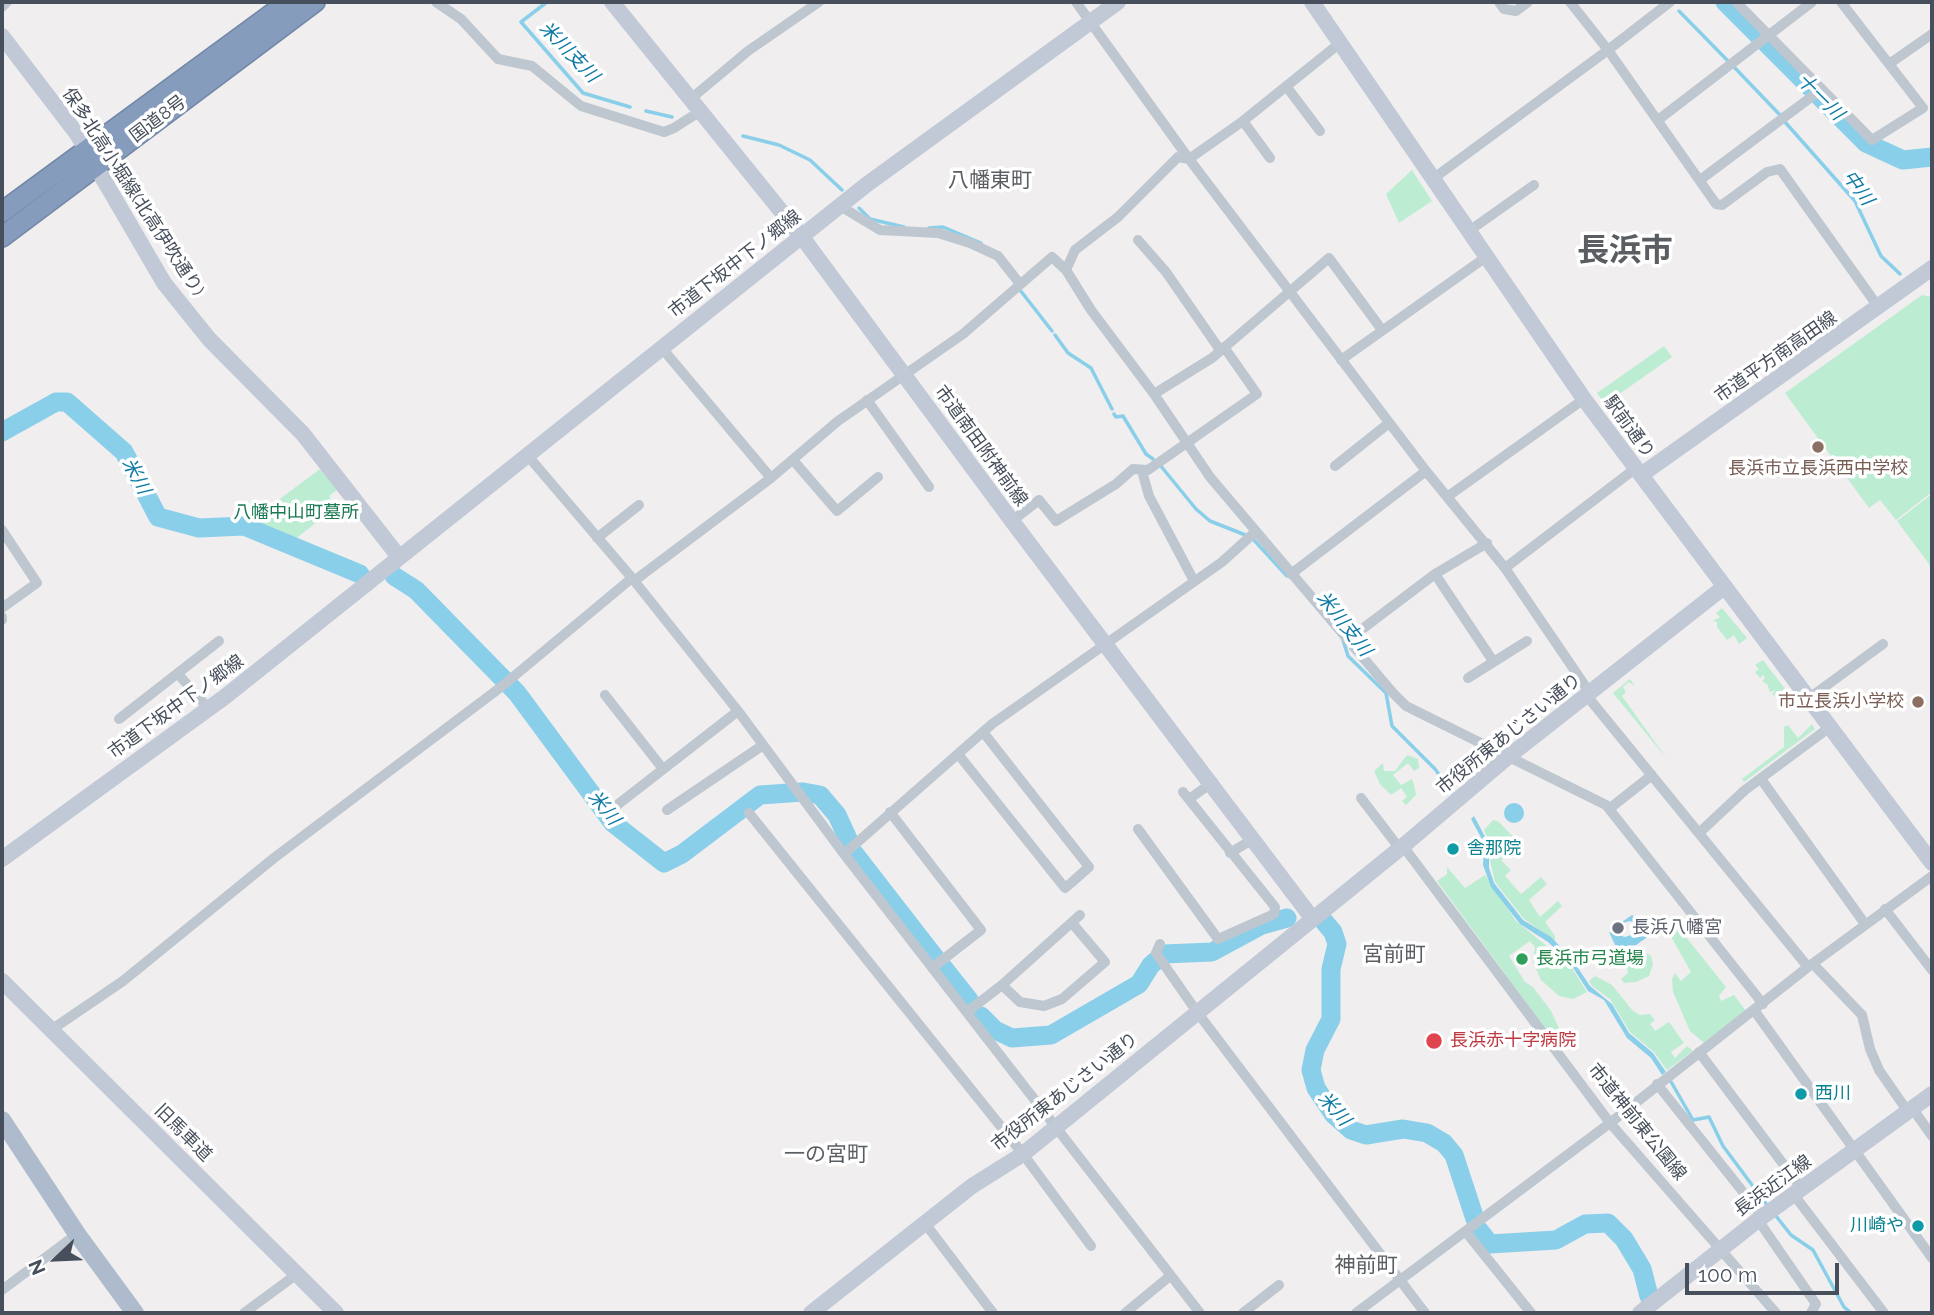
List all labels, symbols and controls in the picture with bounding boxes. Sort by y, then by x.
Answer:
water label: 米川支川 [534,17,604,87]
water label: 十一川 [1792,69,1848,125]
street label: 保多北高小堀線(北高伊吹通り) [58,84,208,300]
street label: 国道8号 [126,91,190,147]
water label: 中川 [1838,166,1878,210]
district label: 八幡東町 [948,168,1032,194]
street label: 市道下坂中下ノ郷線 [665,206,805,322]
district label: 長浜市 [1577,232,1673,270]
street label: 市道平方南高田線 [1711,307,1841,407]
street label: 市道南田附神前線 [930,381,1032,511]
street label: 駅前通り [1599,392,1659,462]
marker: 長浜市立長浜西中学校 [1810,439,1826,455]
water label: 米川 [117,454,155,498]
place label: 長浜市立長浜西中学校 [1728,458,1908,480]
park label: 八幡中山町墓所 [233,502,359,524]
water label: 米川支川 [1312,587,1376,661]
street label: 市道下坂中下ノ郷線 [104,651,248,763]
street label: 市役所東あじさい通り [1432,669,1586,799]
place label: 市立長浜小学校 [1778,691,1904,713]
marker: 市立長浜小学校 [1910,694,1926,710]
water label: 米川 [583,786,625,830]
place label: 舎那院 [1467,838,1521,860]
marker: 舎那院 [1445,841,1461,857]
place label: 長浜八幡宮 [1632,917,1722,939]
marker: 長浜八幡宮 [1610,920,1626,936]
district label: 宮前町 [1363,942,1425,968]
place label: 長浜市弓道場 [1536,948,1644,970]
marker: 長浜市弓道場 [1514,951,1530,967]
street label: 市役所東あじさい通り [987,1028,1143,1156]
place label: 長浜赤十字病院 [1450,1030,1576,1052]
marker: 長浜赤十字病院 [1424,1031,1444,1051]
street label: 市道神前東公園線 [1583,1059,1691,1185]
place label: 西川 [1815,1083,1851,1105]
marker: 西川 [1793,1086,1809,1102]
water label: 米川 [1313,1087,1355,1131]
street label: 旧馬車道 [150,1100,216,1166]
district label: 一の宮町 [784,1142,868,1168]
street label: 長浜近江線 [1730,1151,1816,1221]
place label: 川崎や [1850,1215,1904,1237]
marker: 川崎や [1910,1218,1926,1234]
north arrow [21,1224,91,1294]
scale bar [1689,1248,1843,1292]
district label: 神前町 [1335,1253,1397,1279]
text: N [24,1256,50,1278]
text: 100 m [1698,1262,1757,1287]

